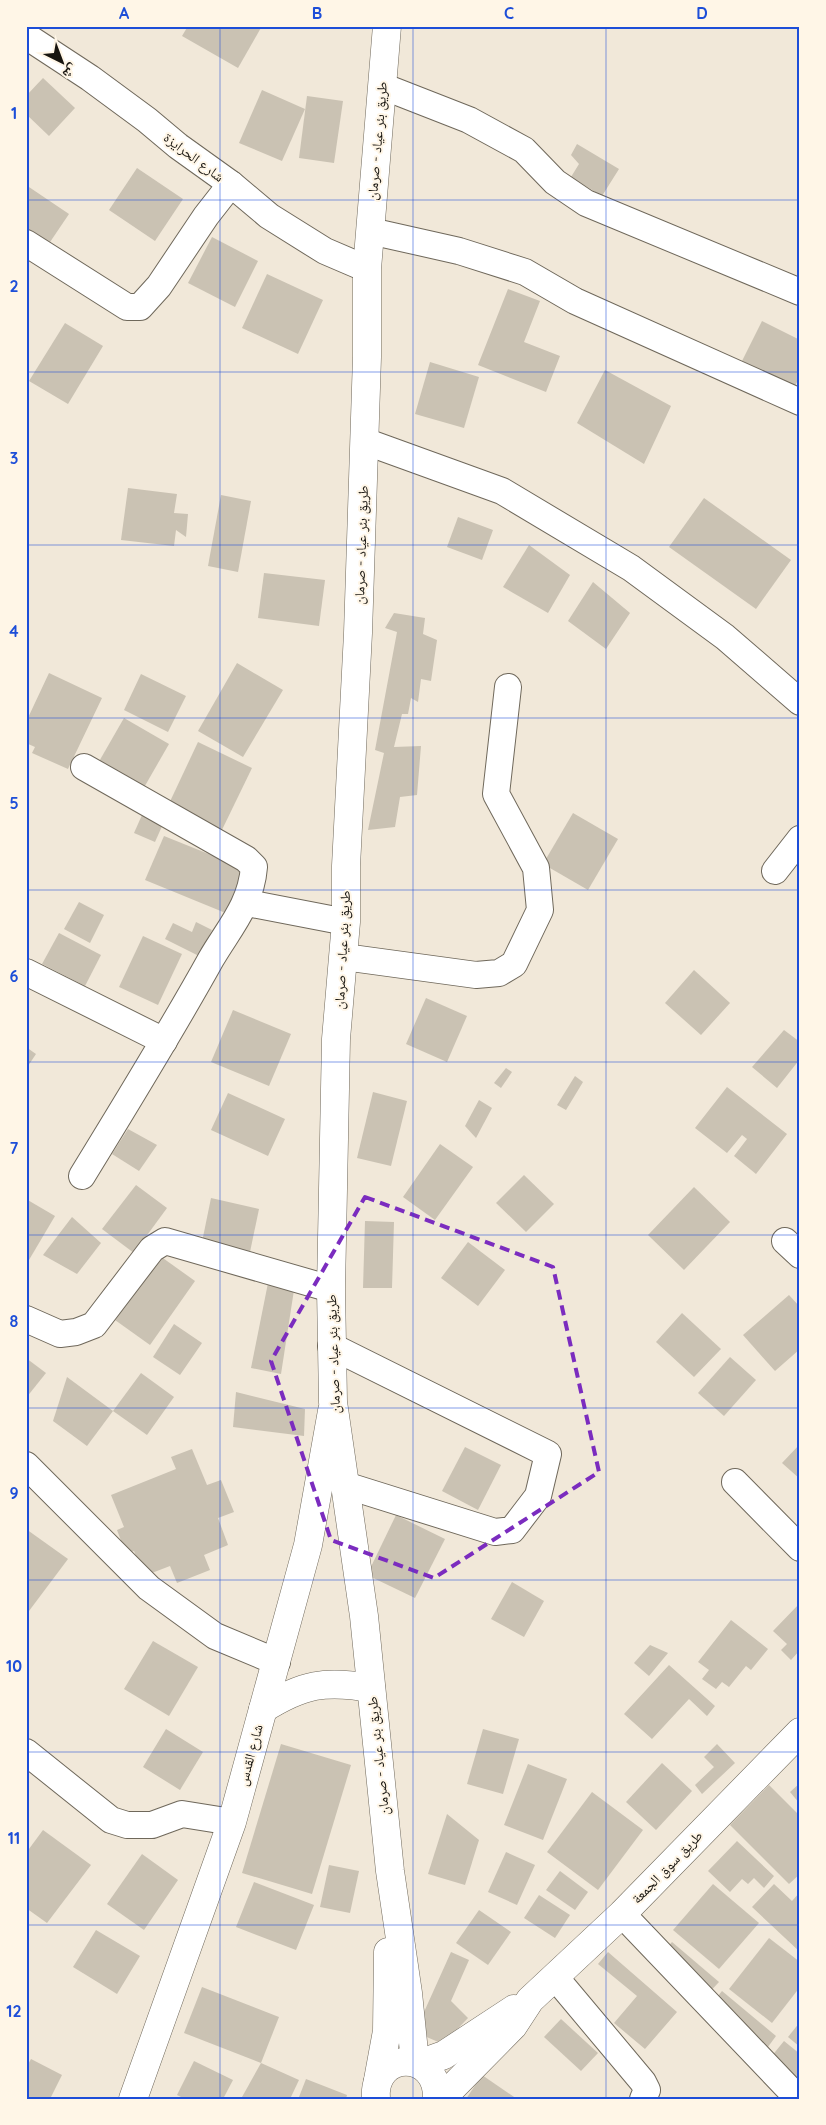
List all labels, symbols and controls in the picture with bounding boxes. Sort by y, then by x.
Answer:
text: A [119,3,130,23]
text: B [312,3,322,23]
text: C [504,3,514,23]
text: D [696,3,708,23]
north arrow [38,38,88,88]
text: ش [59,60,82,83]
street label: طريق بئر عياد - صرمان [363,81,392,201]
text: 1 [11,103,17,123]
street label: شارع الحرايزة [160,128,228,186]
text: 2 [9,276,19,296]
text: 3 [10,448,18,468]
street label: طريق بئر عياد - صرمان [350,485,373,605]
text: 4 [9,621,19,641]
text: 5 [9,793,19,813]
street label: طريق بئر عياد - صرمان [330,890,355,1010]
text: 6 [10,966,19,986]
text: 7 [10,1138,19,1158]
street label: طريق بئر عياد - صرمان [322,1294,345,1414]
text: 8 [10,1311,19,1331]
text: 9 [9,1483,19,1503]
text: 10 [6,1656,22,1676]
street label: طريق بئر عياد - صرمان [363,1696,394,1816]
street label: شارع القدس [233,1722,268,1788]
street label: طريق سوق الجمعة [628,1827,707,1908]
text: 11 [8,1828,20,1848]
text: 12 [6,2001,22,2021]

